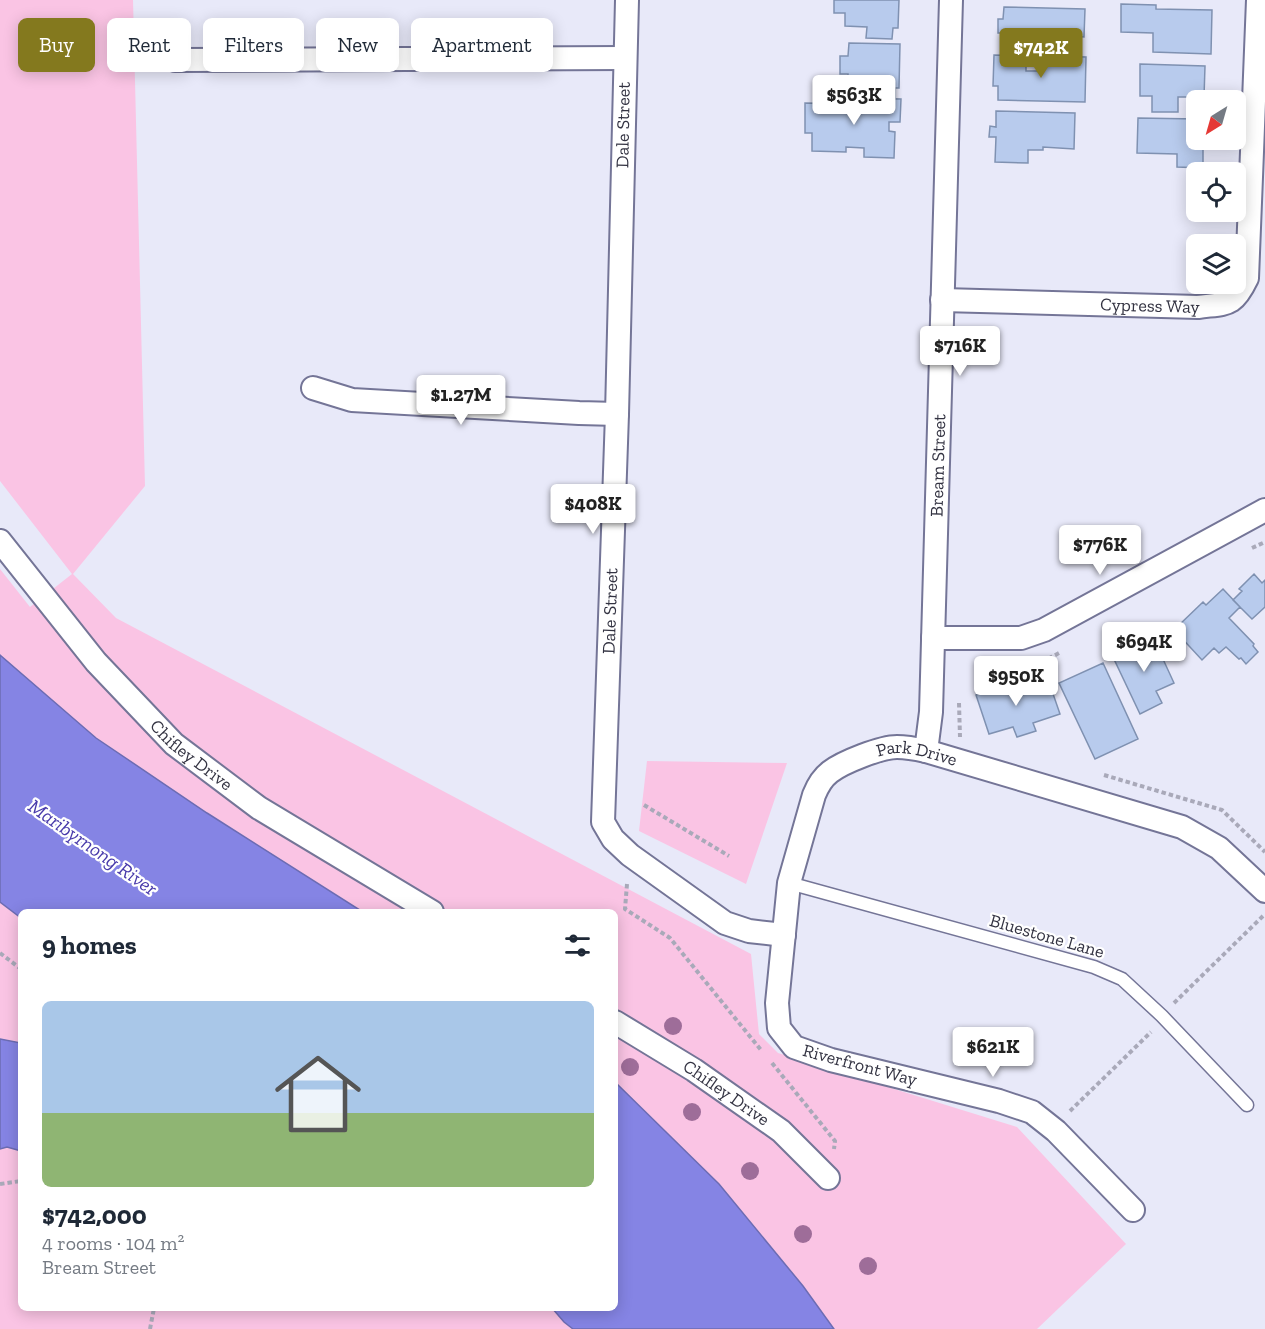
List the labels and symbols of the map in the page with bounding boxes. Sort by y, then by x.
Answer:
pin: $742K [999,28,1083,79]
pin: $563K [812,75,896,126]
street label: Dale Street [611,81,635,168]
north arrow [1186,90,1246,150]
street label: Cypress Way [1100,293,1201,318]
pin: $716K [918,326,1002,377]
pin: $1.27M [412,375,510,426]
street label: Bream Street [925,413,950,517]
pin: $408K [551,484,635,535]
pin: $776K [1058,525,1142,576]
street label: Dale Street [598,567,623,654]
pin: $694K [1102,622,1186,673]
pin: $950K [974,656,1058,707]
street label: Chifley Drive [145,715,237,795]
street label: Park Drive [874,736,960,771]
water label: Maribyrnong River [24,794,162,900]
street label: Bluestone Lane [987,909,1107,963]
pin: $621K [951,1027,1035,1078]
street label: Riverfront Way [800,1039,920,1091]
street label: Chifley Drive [679,1055,774,1131]

